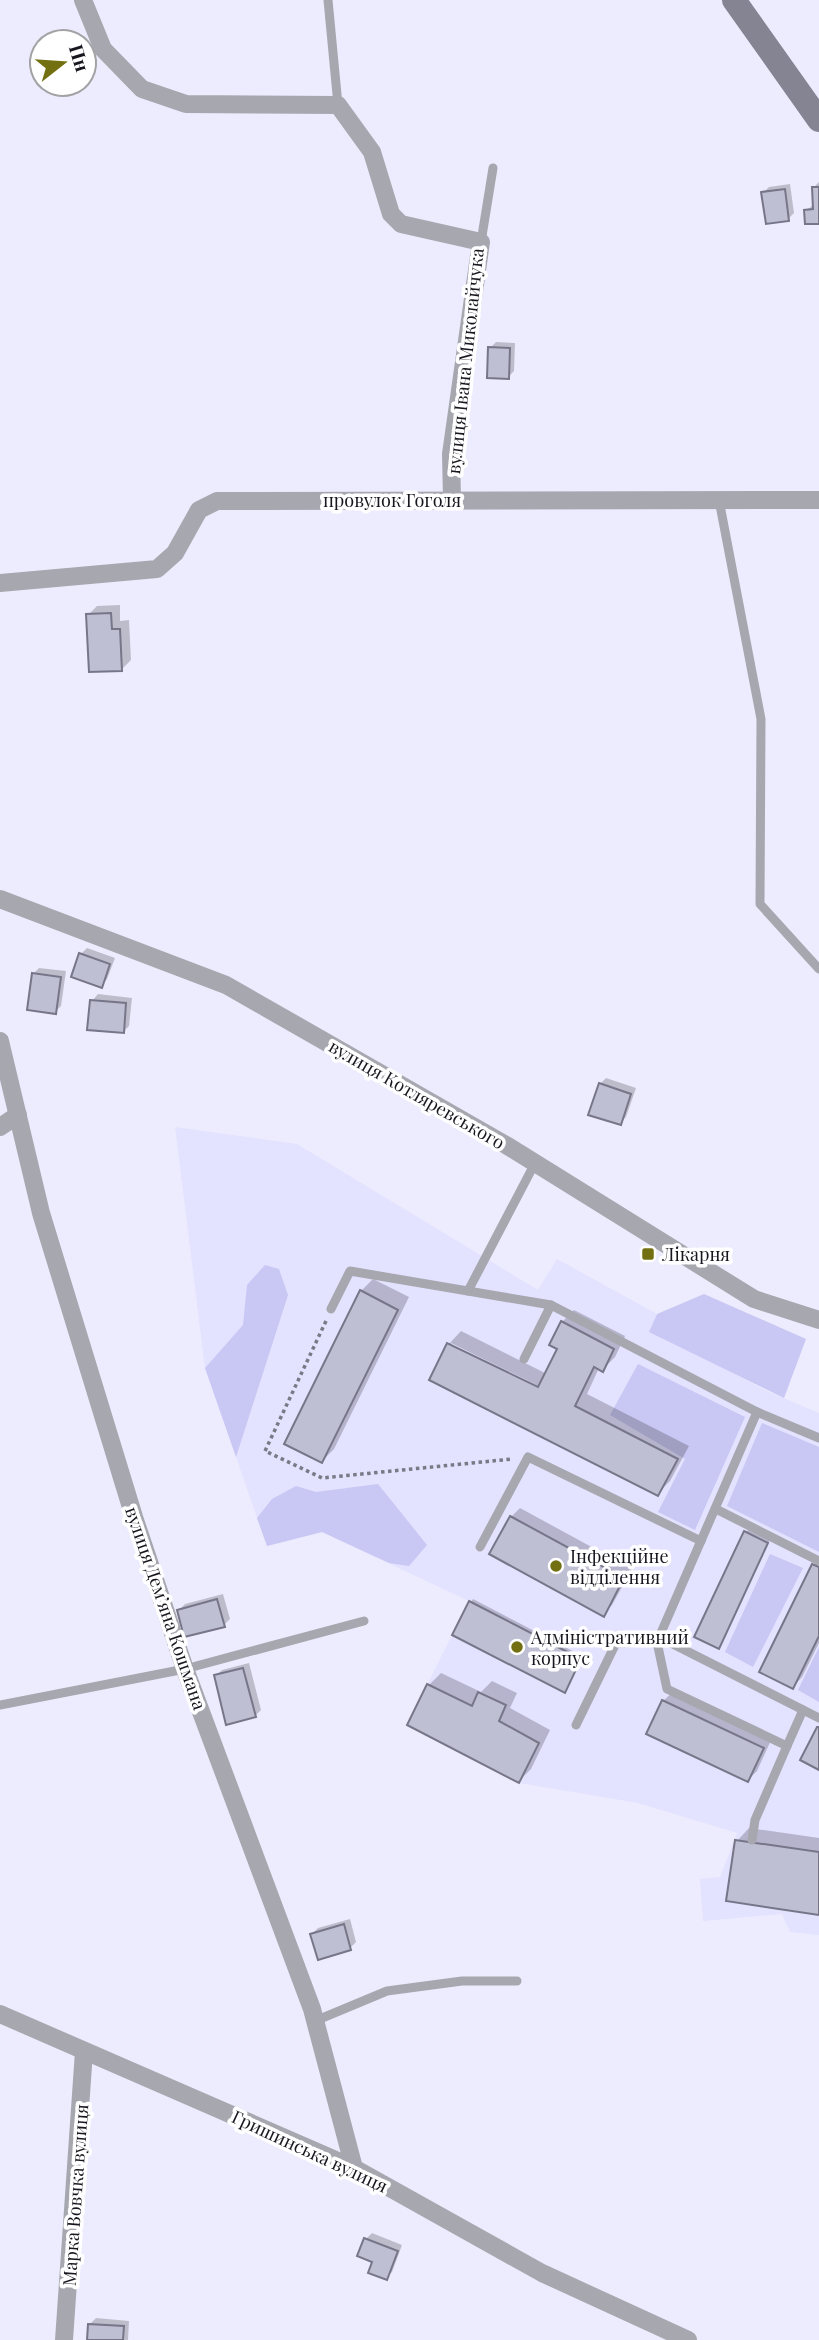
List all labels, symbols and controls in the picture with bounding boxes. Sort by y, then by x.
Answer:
north arrow [28,28,98,98]
text: Пн [64,41,97,75]
street label: вулиця Івана Миколайчука [441,247,489,475]
street label: провулок Гоголя [323,488,461,512]
street label: вулиця Котляревського [325,1034,509,1154]
place label: Лікарня [661,1242,730,1266]
marker: Лікарня [640,1246,656,1262]
street label: вулиця Демʼяна Кошмана [120,1503,212,1713]
place label: Інфекційне відділення [570,1544,669,1589]
marker: Інфекційне відділення [548,1558,564,1574]
place label: Адміністративний корпус [530,1625,689,1670]
marker: Адміністративний корпус [509,1639,525,1655]
street label: Марка Вовчка вулиця [57,2103,93,2287]
street label: Гришинська вулиця [228,2104,392,2198]

